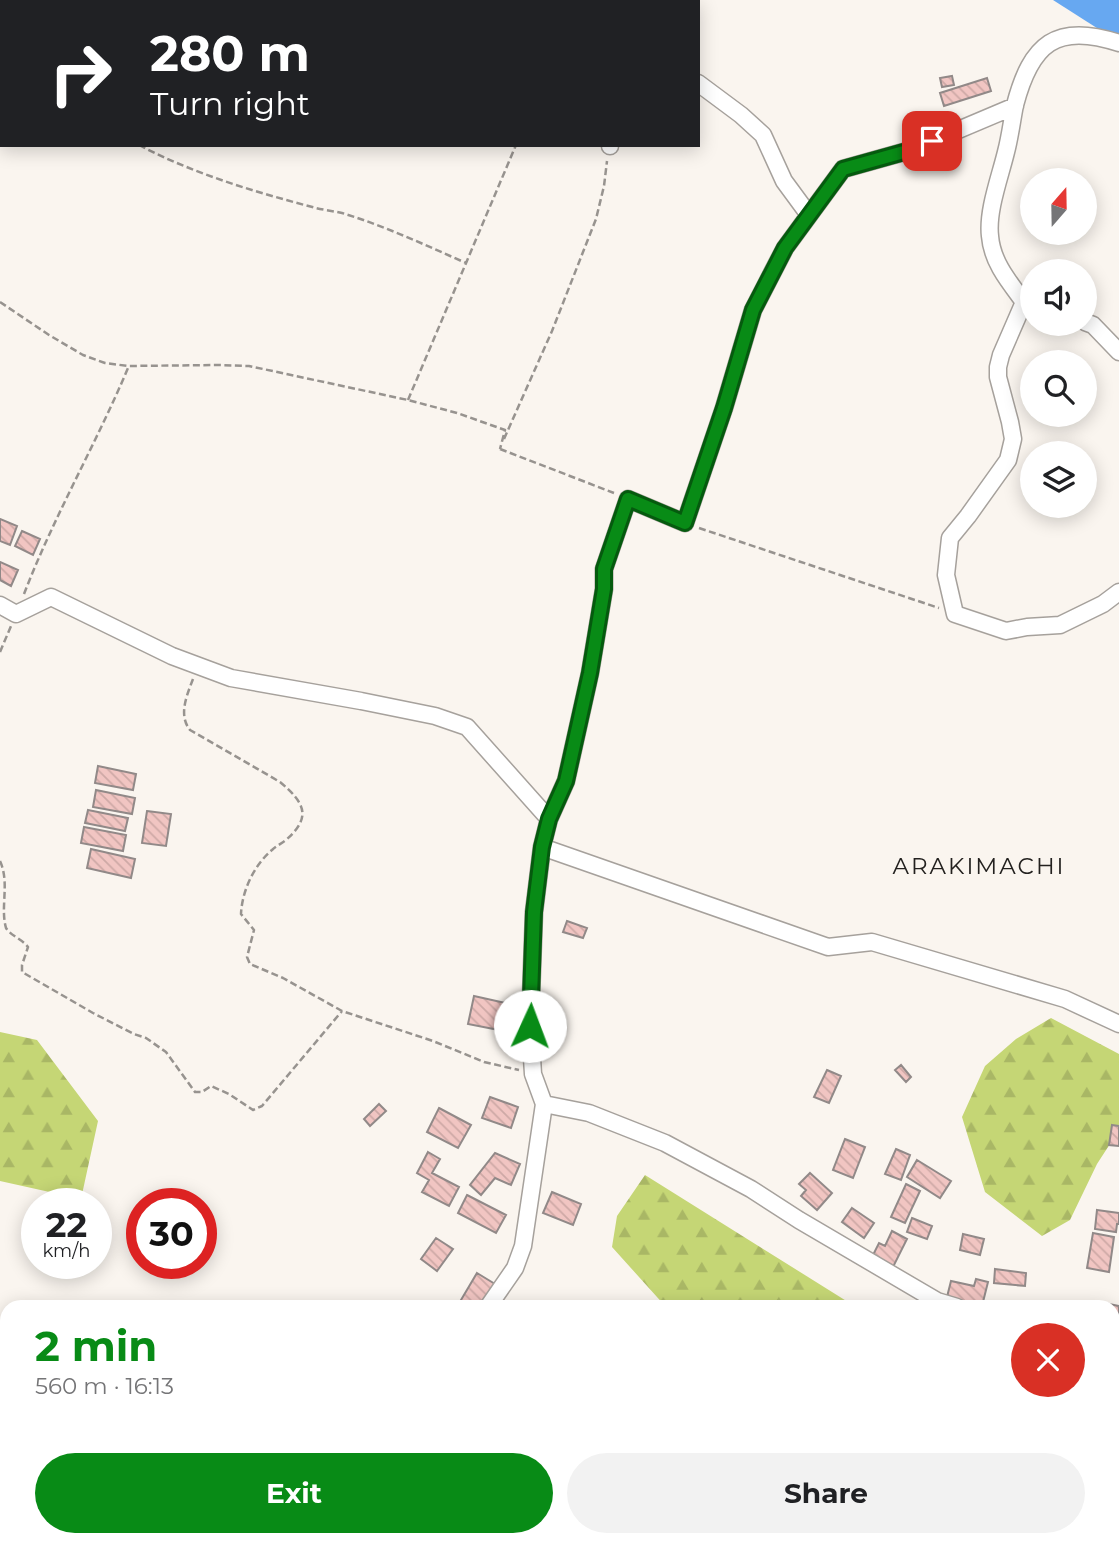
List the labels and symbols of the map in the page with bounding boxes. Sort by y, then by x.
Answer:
pin [902,111,962,171]
north arrow [1020,168,1097,245]
district label: ARAKIMACHI [892,852,1066,880]
position arrow [493,989,567,1063]
speed limit sign: 30 [126,1188,217,1279]

